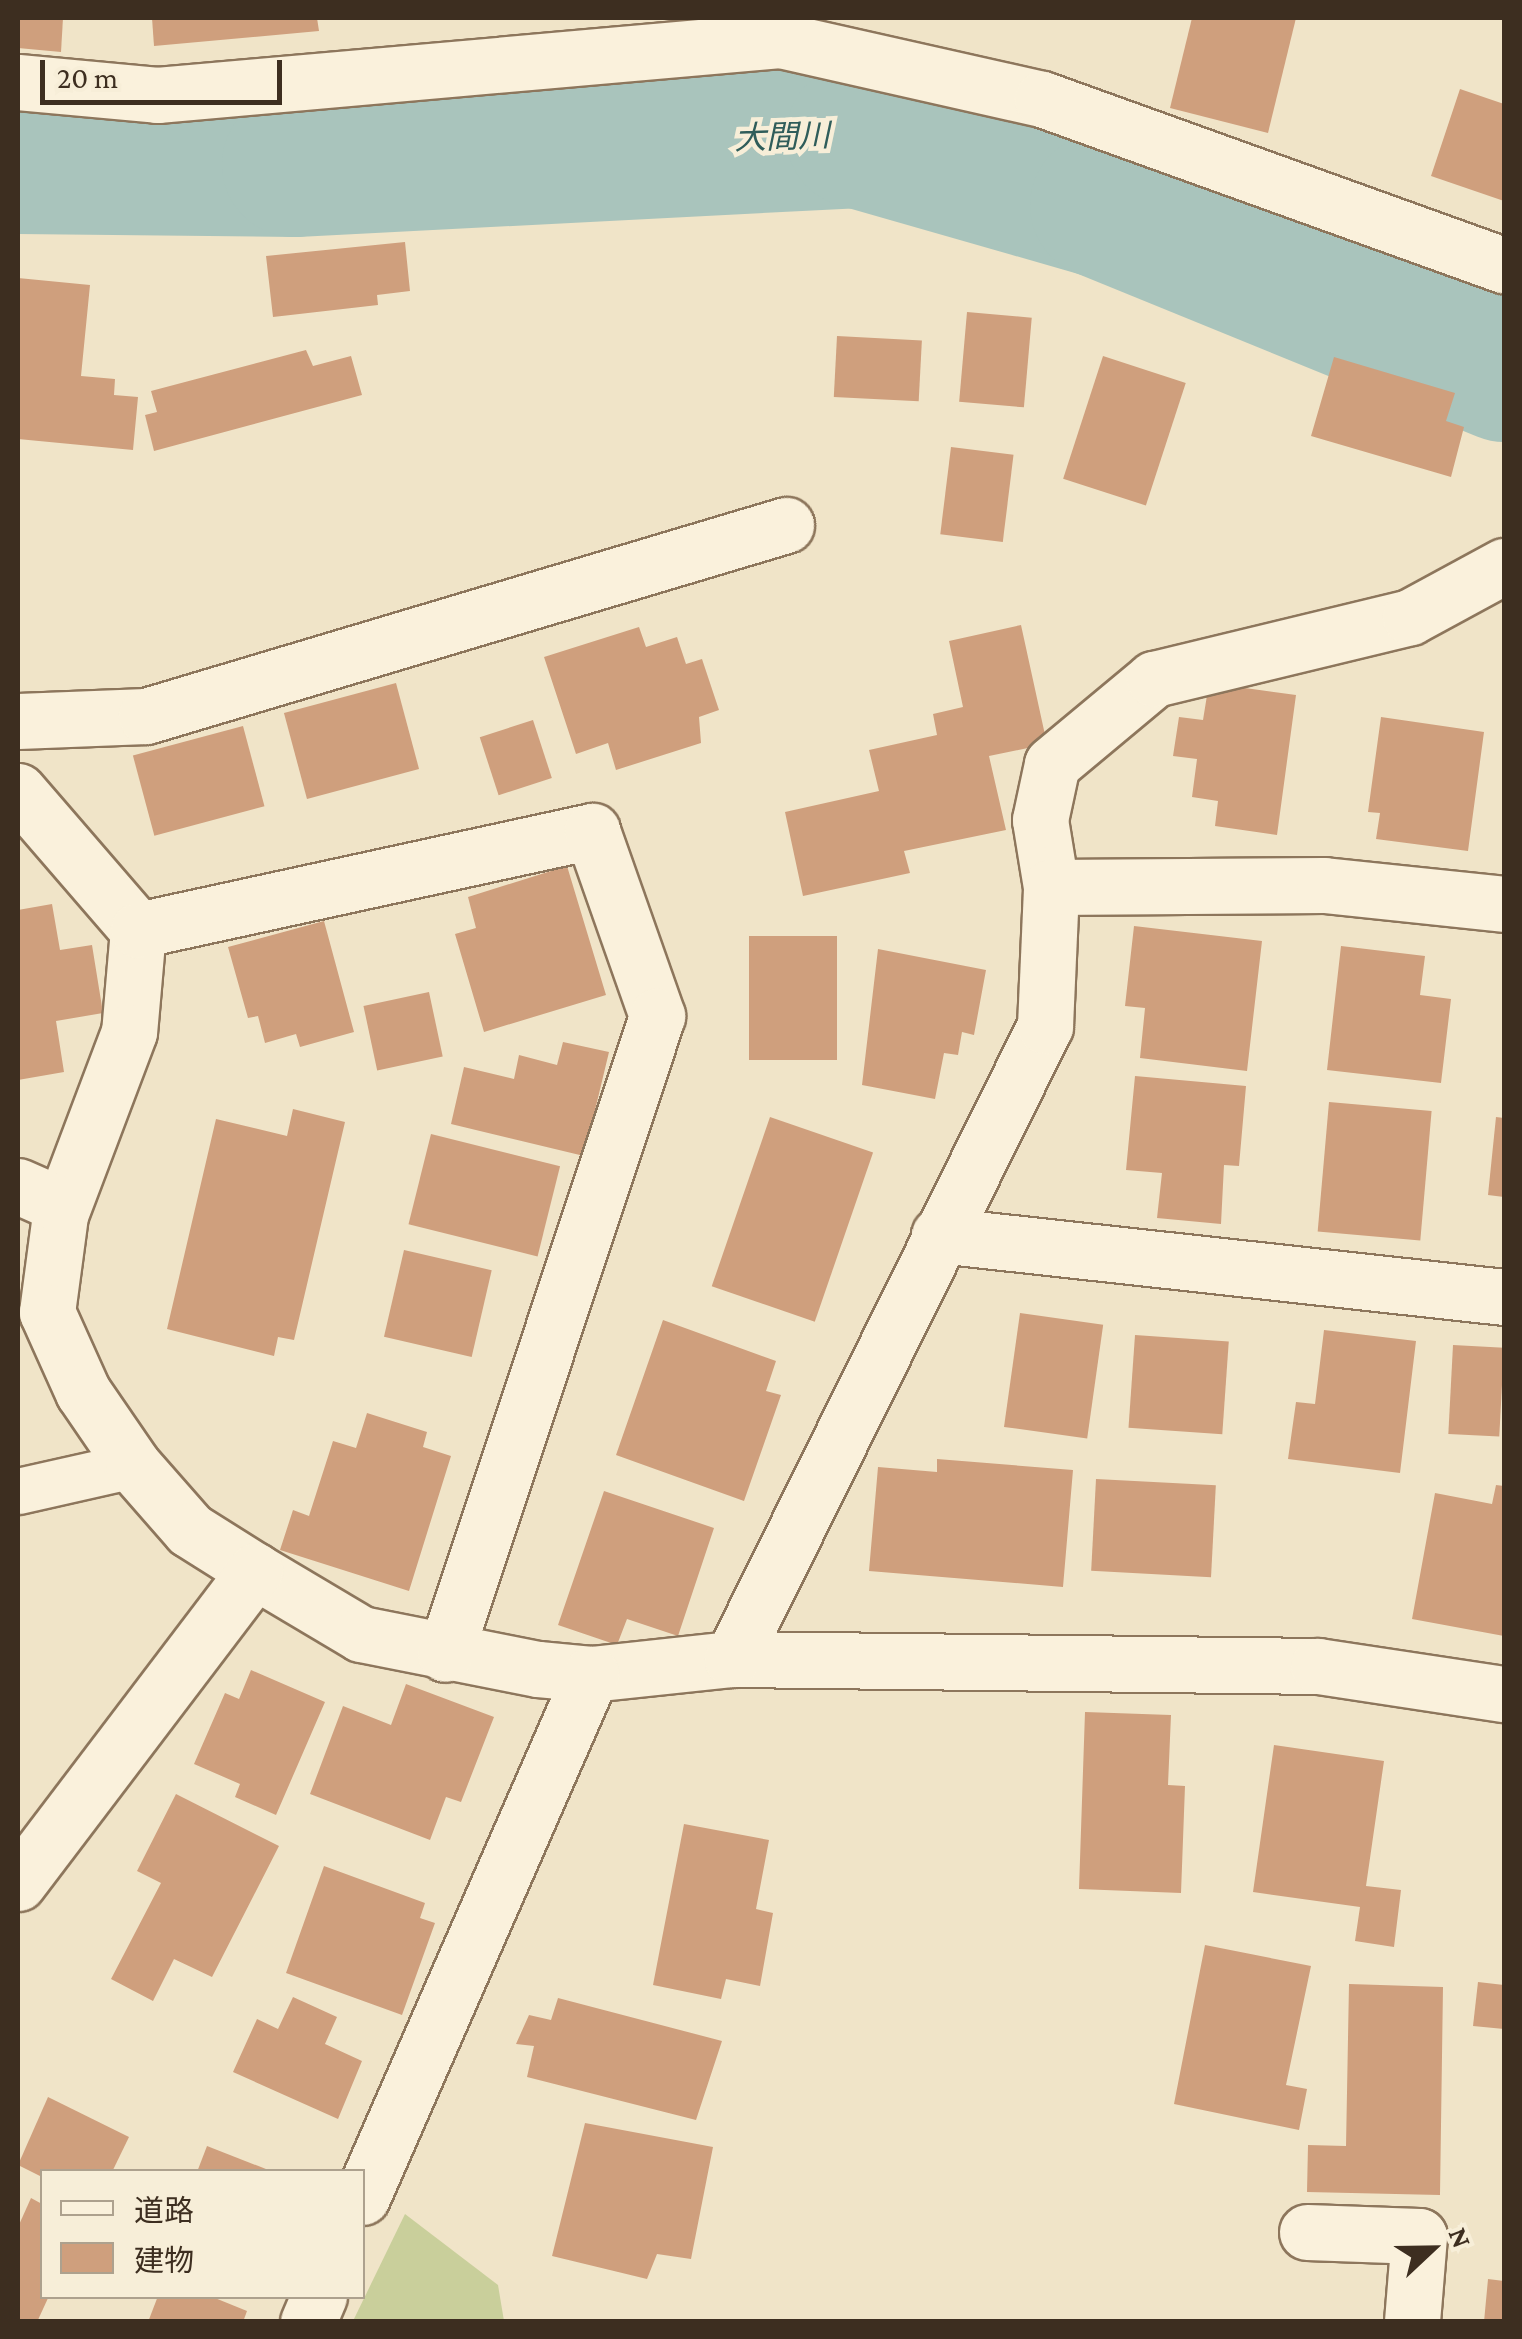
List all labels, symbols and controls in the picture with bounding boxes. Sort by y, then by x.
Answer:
scale bar [45,40,288,102]
text: 20 m [57,61,118,94]
water label: 大間川 [733,116,831,158]
legend [40,2169,365,2299]
text: 道路 [134,2194,194,2227]
north arrow [1382,2199,1482,2299]
text: N [1442,2223,1478,2252]
text: 建物 [134,2244,194,2277]

